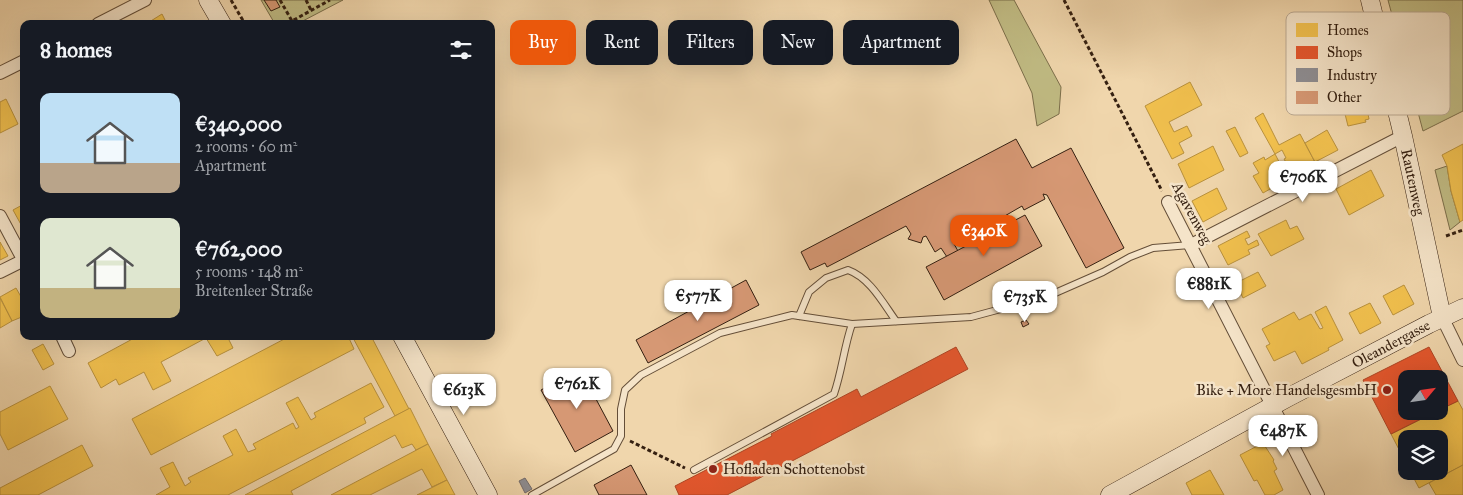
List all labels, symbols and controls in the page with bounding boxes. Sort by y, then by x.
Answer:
legend [1286,12,1450,115]
chip: Buy [510,20,576,65]
chip: Rent [586,20,658,65]
chip: Filters [668,20,753,65]
chip: New [763,20,833,65]
chip: Apartment [843,20,959,65]
text: Homes [1327,22,1369,39]
icon: filters [447,36,475,64]
text: 8 homes [40,37,112,63]
text: Shops [1327,44,1362,61]
text: Industry [1327,67,1377,84]
text: Other [1327,89,1362,106]
text: €340,000 [195,111,282,137]
icon: home [80,113,140,173]
text: 2 rooms · 60 m² [195,137,297,156]
street label: Rautenweg [1397,147,1429,218]
text: Apartment [195,156,267,175]
pin: €706K [1268,160,1338,203]
text: €706K [1279,167,1327,186]
street label: Agavenweg [1168,178,1216,248]
pin: €340K [949,214,1019,257]
text: €340K [961,221,1007,240]
text: €762,000 [195,236,283,262]
icon: home [80,238,140,298]
text: 5 rooms · 148 m² [195,262,303,281]
pin: €881K [1174,268,1244,310]
text: €881K [1187,274,1231,293]
pin: €577K [663,280,733,322]
pin: €735K [990,280,1060,323]
text: Breitenleer Straße [195,281,313,300]
text: €577K [675,286,721,305]
text: €735K [1003,287,1047,306]
street label: Oleandergasse [1349,316,1433,372]
pin: €762K [542,368,612,410]
north arrow [1398,370,1448,420]
map controls [1398,370,1448,480]
pin: €613K [429,374,499,416]
text: €762K [554,374,600,393]
text: €613K [443,380,485,399]
place label: Bike + More HandelsgesmbH [1196,381,1377,399]
marker: Bike + More HandelsgesmbH [1381,384,1393,396]
pin: €487K [1248,414,1318,457]
text: €487K [1259,421,1307,440]
button: layers [1398,430,1448,480]
place label: Hofladen Schottenobst [723,460,866,478]
marker: Hofladen Schottenobst [707,463,719,475]

